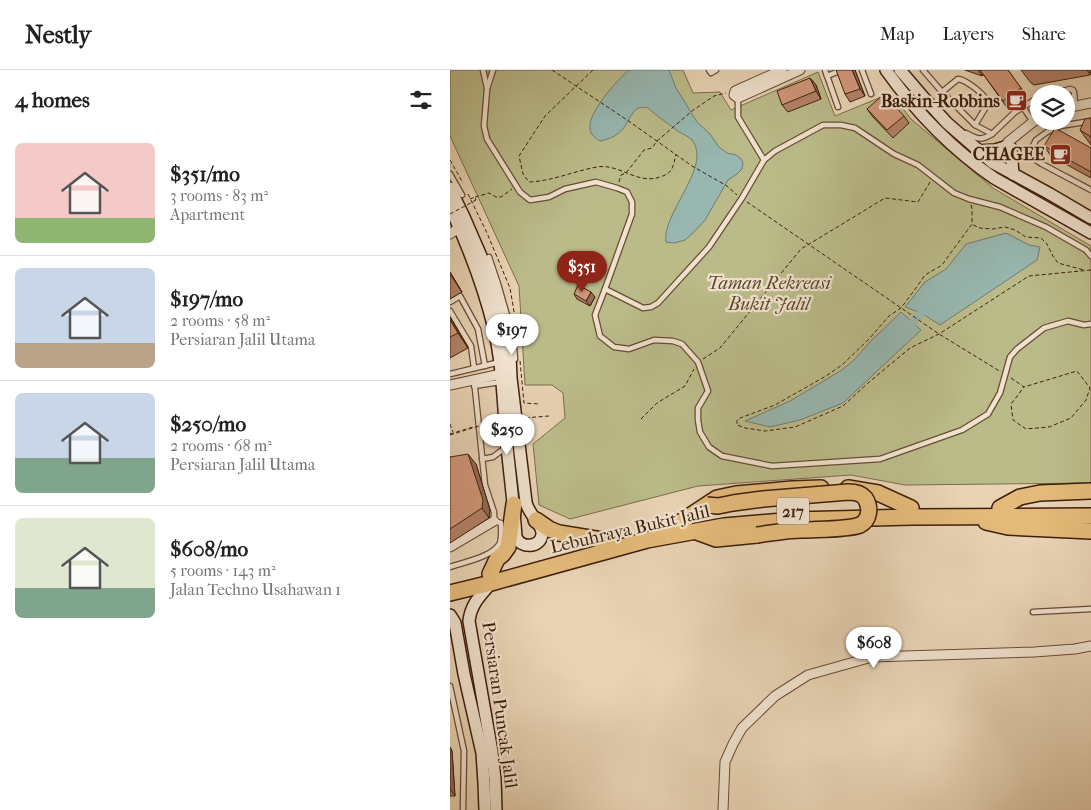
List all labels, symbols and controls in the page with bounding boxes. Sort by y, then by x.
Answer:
text: Nestly [25,21,91,49]
text: Map [880,24,914,45]
text: Layers [942,24,994,45]
text: Share [1022,24,1066,45]
map controls [1030,85,1075,130]
button: layers [1030,85,1075,130]
icon: filters [407,86,435,114]
text: 4 homes [15,88,90,112]
cafe icon: Baskin-Robbins [1004,89,1028,113]
place label: Baskin-Robbins [881,91,1000,112]
cafe icon: CHAGEE [1049,142,1073,166]
place label: CHAGEE [973,144,1045,165]
text: $351/mo [170,162,240,186]
icon: home [55,163,115,223]
text: 3 rooms · 83 m² [170,186,268,205]
text: Apartment [170,205,245,224]
pin: $351 [552,250,612,293]
text: $351 [568,257,596,276]
park label: Taman Rekreasi Bukit Jalil [707,273,833,315]
text: $197/mo [170,287,243,311]
icon: home [55,288,115,348]
text: 2 rooms · 58 m² [170,311,270,330]
pin: $197 [482,314,542,356]
text: $197 [497,320,527,339]
text: Persiaran Jalil Utama [170,330,315,349]
text: $250/mo [170,412,246,436]
icon: home [55,413,115,473]
pin: $250 [477,414,537,456]
text: $250 [491,420,523,439]
text: 2 rooms · 68 m² [170,436,272,455]
text: Persiaran Jalil Utama [170,455,315,474]
road number: 217 [777,498,809,524]
street label: Lebuhraya Bukit Jalil [548,501,712,558]
text: $608/mo [170,537,248,561]
icon: home [55,538,115,598]
text: 5 rooms · 143 m² [170,561,275,580]
text: Jalan Techno Usahawan 1 [170,580,341,599]
street label: Persiaran Puncak Jalil [477,620,522,790]
pin: $608 [844,626,904,669]
text: $608 [857,633,891,652]

